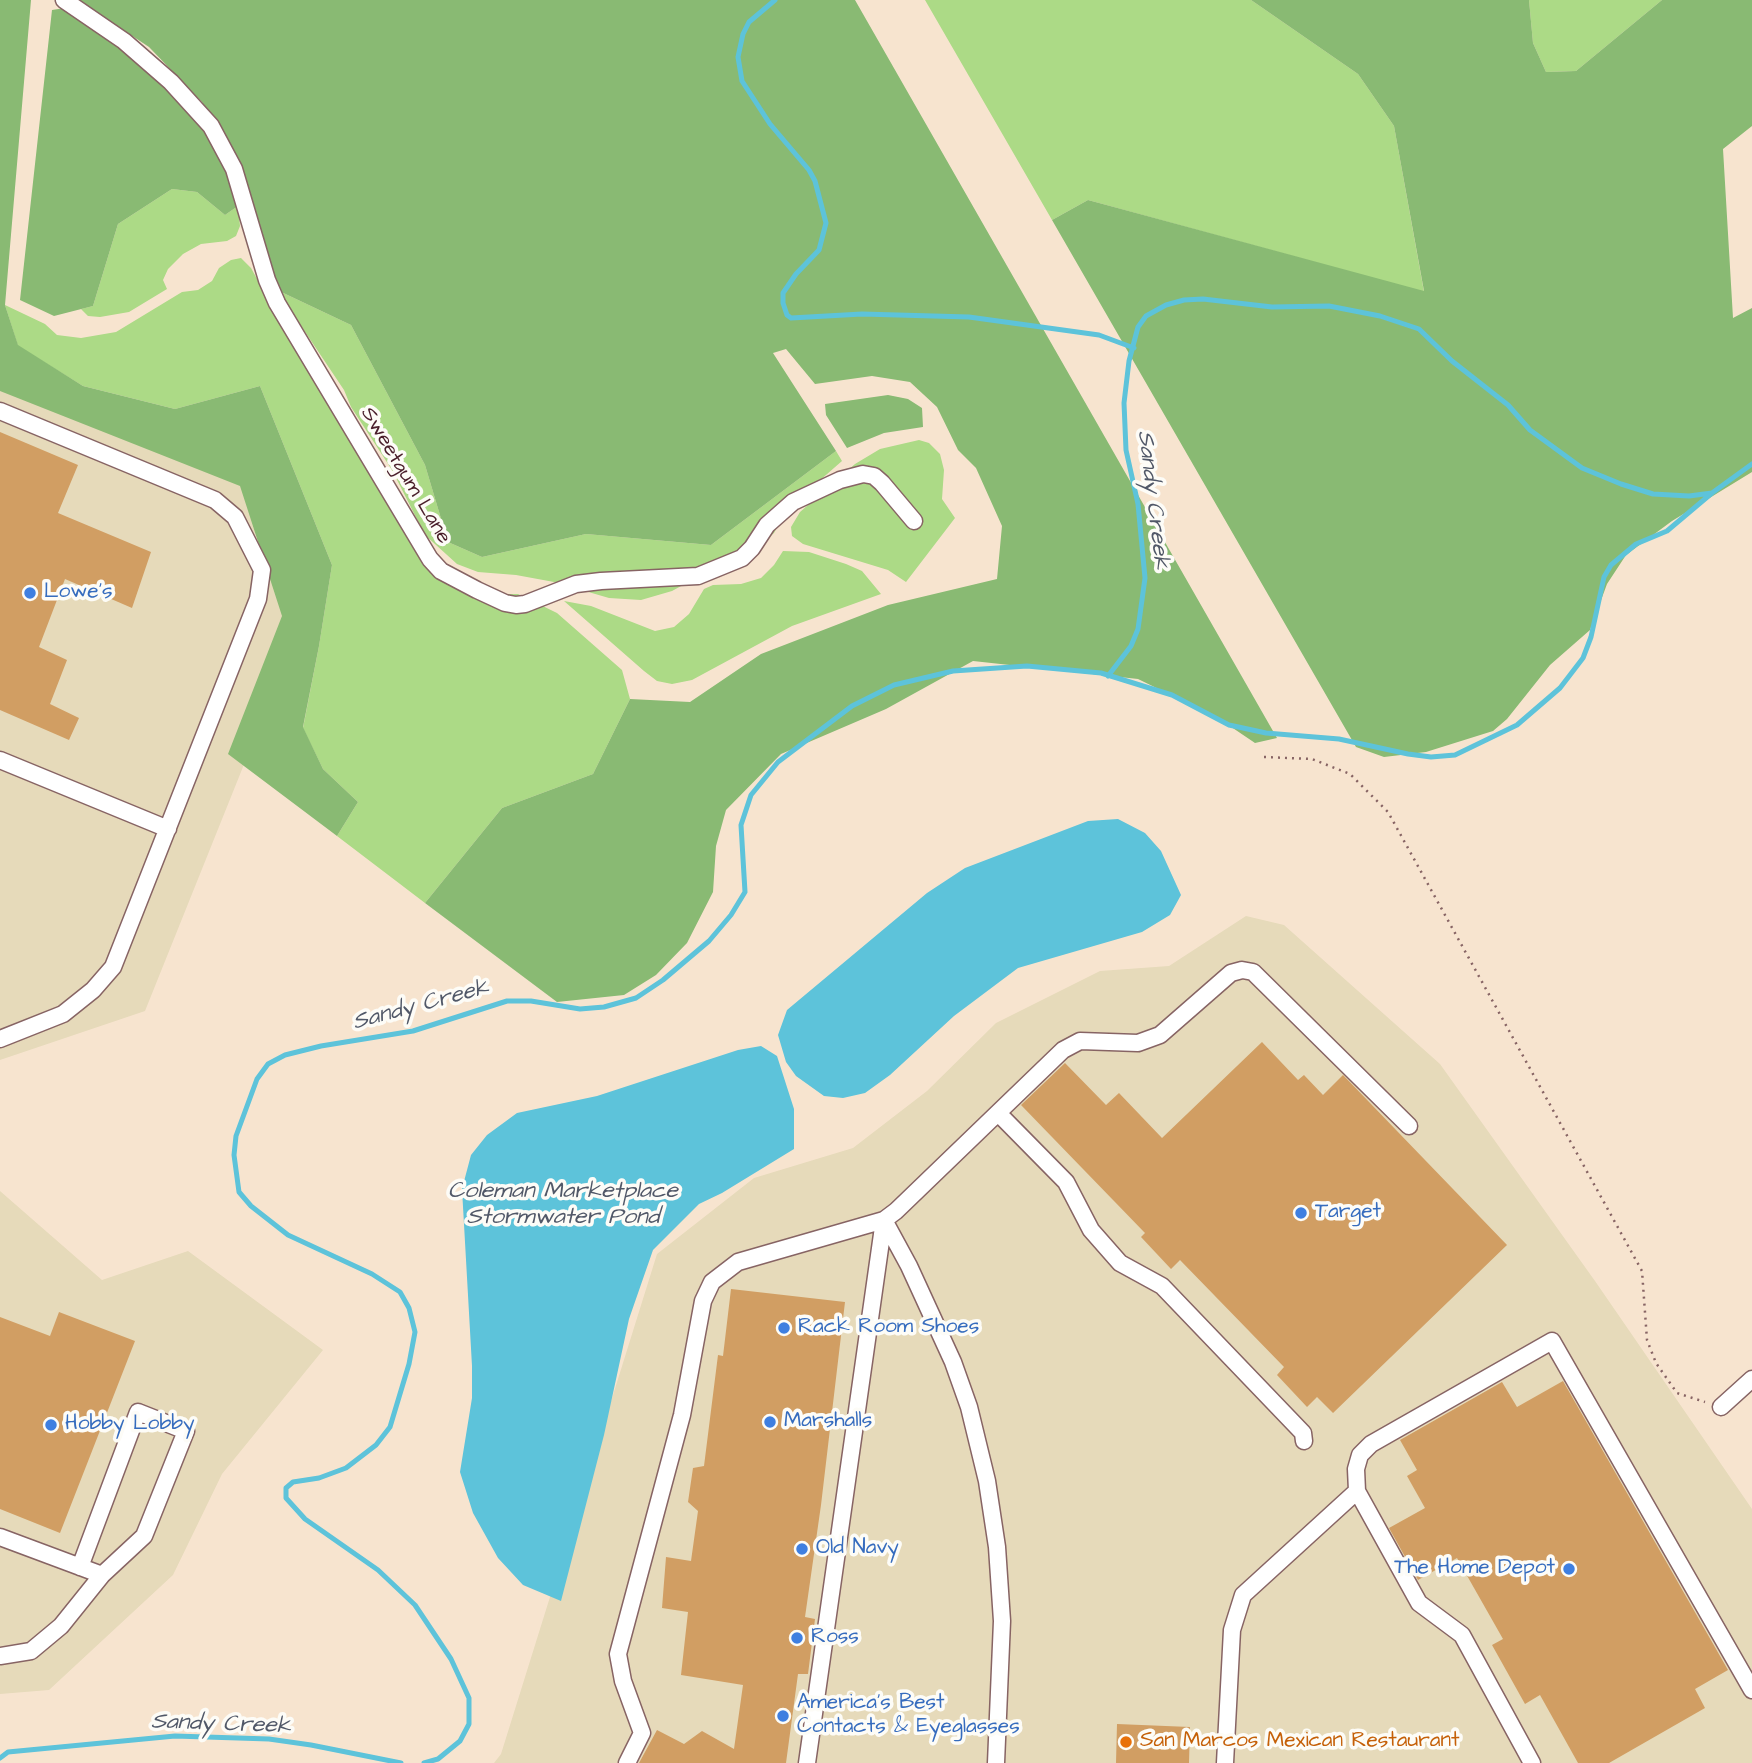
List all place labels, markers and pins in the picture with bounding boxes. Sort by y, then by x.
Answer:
place label: Lowe's [44,580,113,606]
marker: Lowe's [22,585,38,601]
place label: Target [1315,1200,1381,1226]
marker: Target [1293,1205,1309,1221]
place label: Rack Room Shoes [798,1315,979,1341]
marker: Rack Room Shoes [776,1320,792,1336]
place label: Marshalls [784,1409,872,1435]
place label: Hobby Lobby [65,1412,195,1438]
marker: Marshalls [762,1414,778,1430]
marker: Hobby Lobby [43,1417,59,1433]
place label: Old Navy [816,1536,899,1562]
marker: Old Navy [794,1541,810,1557]
place label: The Home Depot [1394,1556,1555,1582]
marker: The Home Depot [1561,1561,1577,1577]
place label: Ross [811,1625,859,1651]
marker: Ross [789,1630,805,1646]
place label: America's Best Contacts & Eyeglasses [797,1691,1020,1741]
marker: America's Best Contacts & Eyeglasses [775,1708,791,1724]
place label: San Marcos Mexican Restaurant [1140,1729,1459,1755]
marker: San Marcos Mexican Restaurant [1118,1734,1134,1750]

